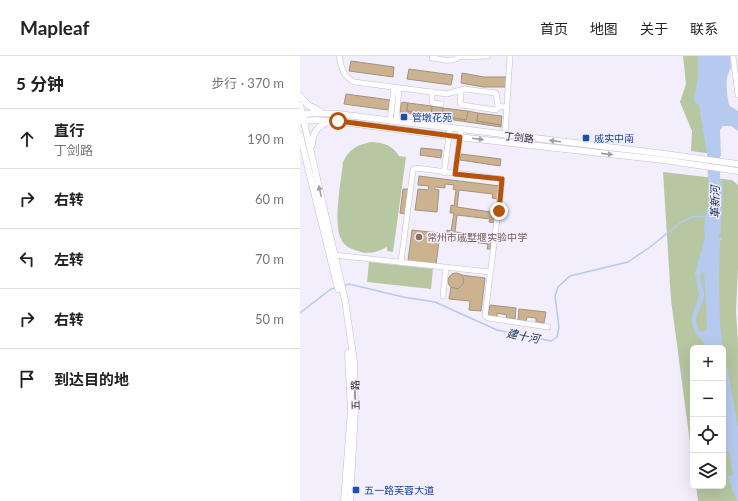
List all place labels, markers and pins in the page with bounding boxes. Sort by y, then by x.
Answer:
place label: 管墩花苑 [412,111,452,123]
marker: 管墩花苑 [399,112,409,122]
place label: 戚实中南 [594,132,634,144]
marker: 戚实中南 [581,133,591,143]
place label: 常州市戚墅堰实验中学 [427,231,527,243]
marker: 常州市戚墅堰实验中学 [414,232,424,242]
place label: 五一路芙蓉大道 [364,484,434,496]
marker: 五一路芙蓉大道 [351,485,361,495]

